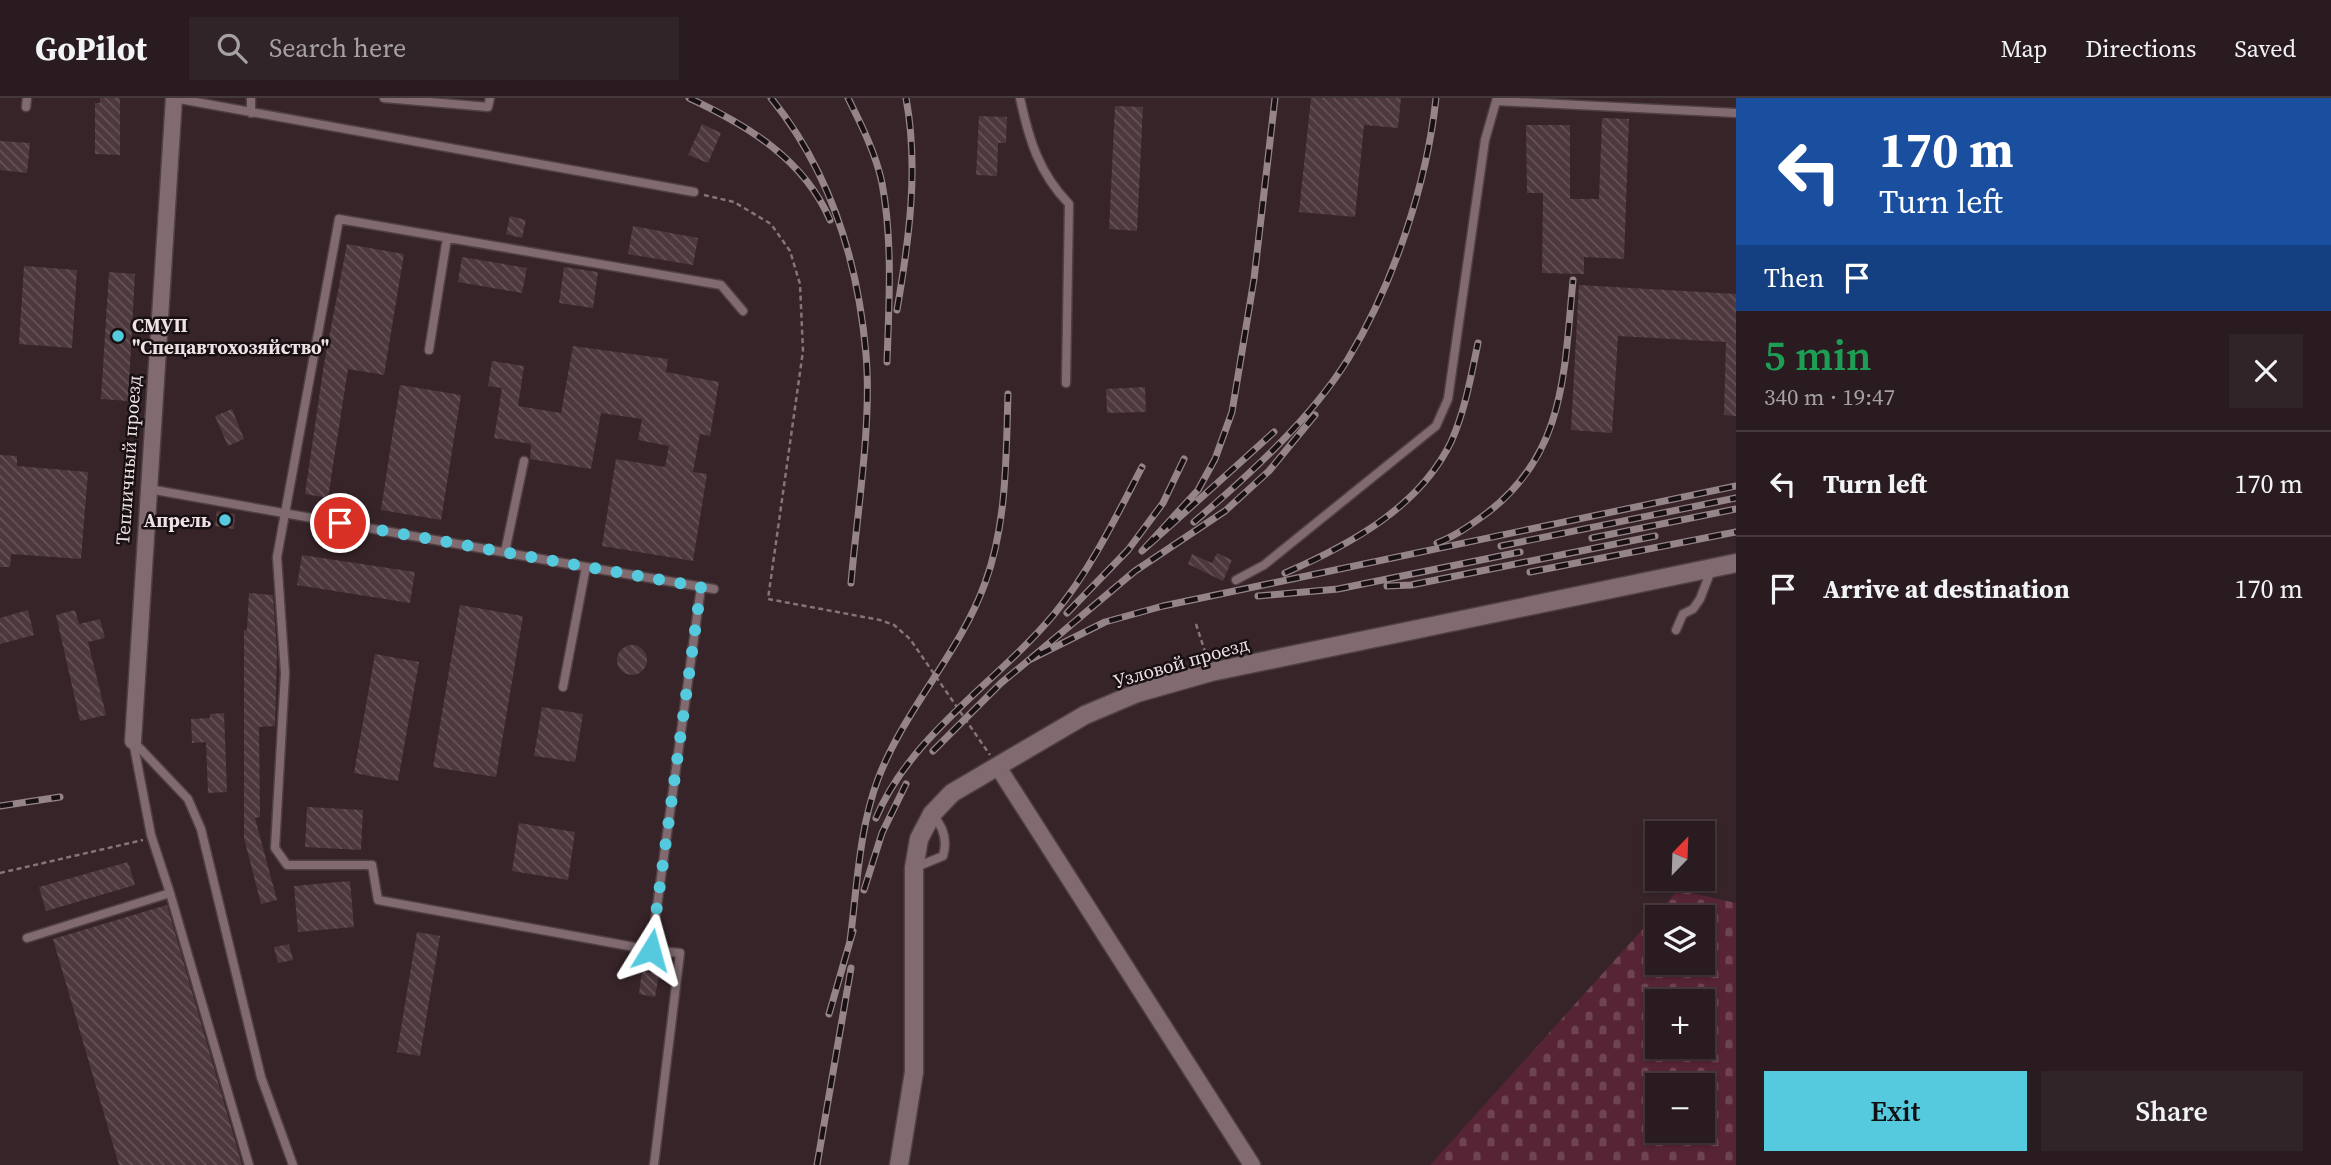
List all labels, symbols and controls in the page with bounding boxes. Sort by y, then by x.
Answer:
search box [189,17,679,80]
text: GoPilot [35,26,147,71]
icon: search [213,29,251,67]
text: Search here [269,30,406,66]
text: Map [2000,32,2047,65]
text: Directions [2085,32,2196,65]
text: Saved [2234,32,2296,65]
text: 170 m [1879,116,2014,183]
icon: left [1764,126,1855,217]
text: Turn left [1879,180,2003,224]
icon: arrive [1838,259,1876,297]
text: Then [1764,260,1824,296]
place label: СМУП "Спецавтохозяйство" [132,312,329,360]
text: 5 min [1764,326,1872,384]
marker: СМУП "Спецавтохозяйство" [110,328,126,344]
button: close [2229,334,2303,408]
street label: Тепличный проезд [109,374,147,546]
text: 340 m · 19:47 [1764,381,1895,413]
icon: left [1764,465,1802,503]
text: Turn left [1823,466,1927,502]
text: 170 m [2235,466,2303,502]
pin [310,493,370,553]
icon: arrive [321,504,359,542]
place label: Апрель [143,507,211,533]
marker: Апрель [217,512,233,528]
icon: arrive [1764,570,1802,608]
text: Arrive at destination [1823,571,2070,607]
text: 170 m [2235,571,2303,607]
street label: Узловой проезд [1110,630,1252,694]
north arrow [1645,821,1715,891]
map controls [1645,821,1715,1143]
button: layers [1645,905,1715,975]
position arrow [614,913,688,987]
button: + [1645,989,1715,1059]
button: Exit [1764,1071,2027,1151]
button: Share [2041,1071,2303,1151]
button: − [1645,1073,1715,1143]

